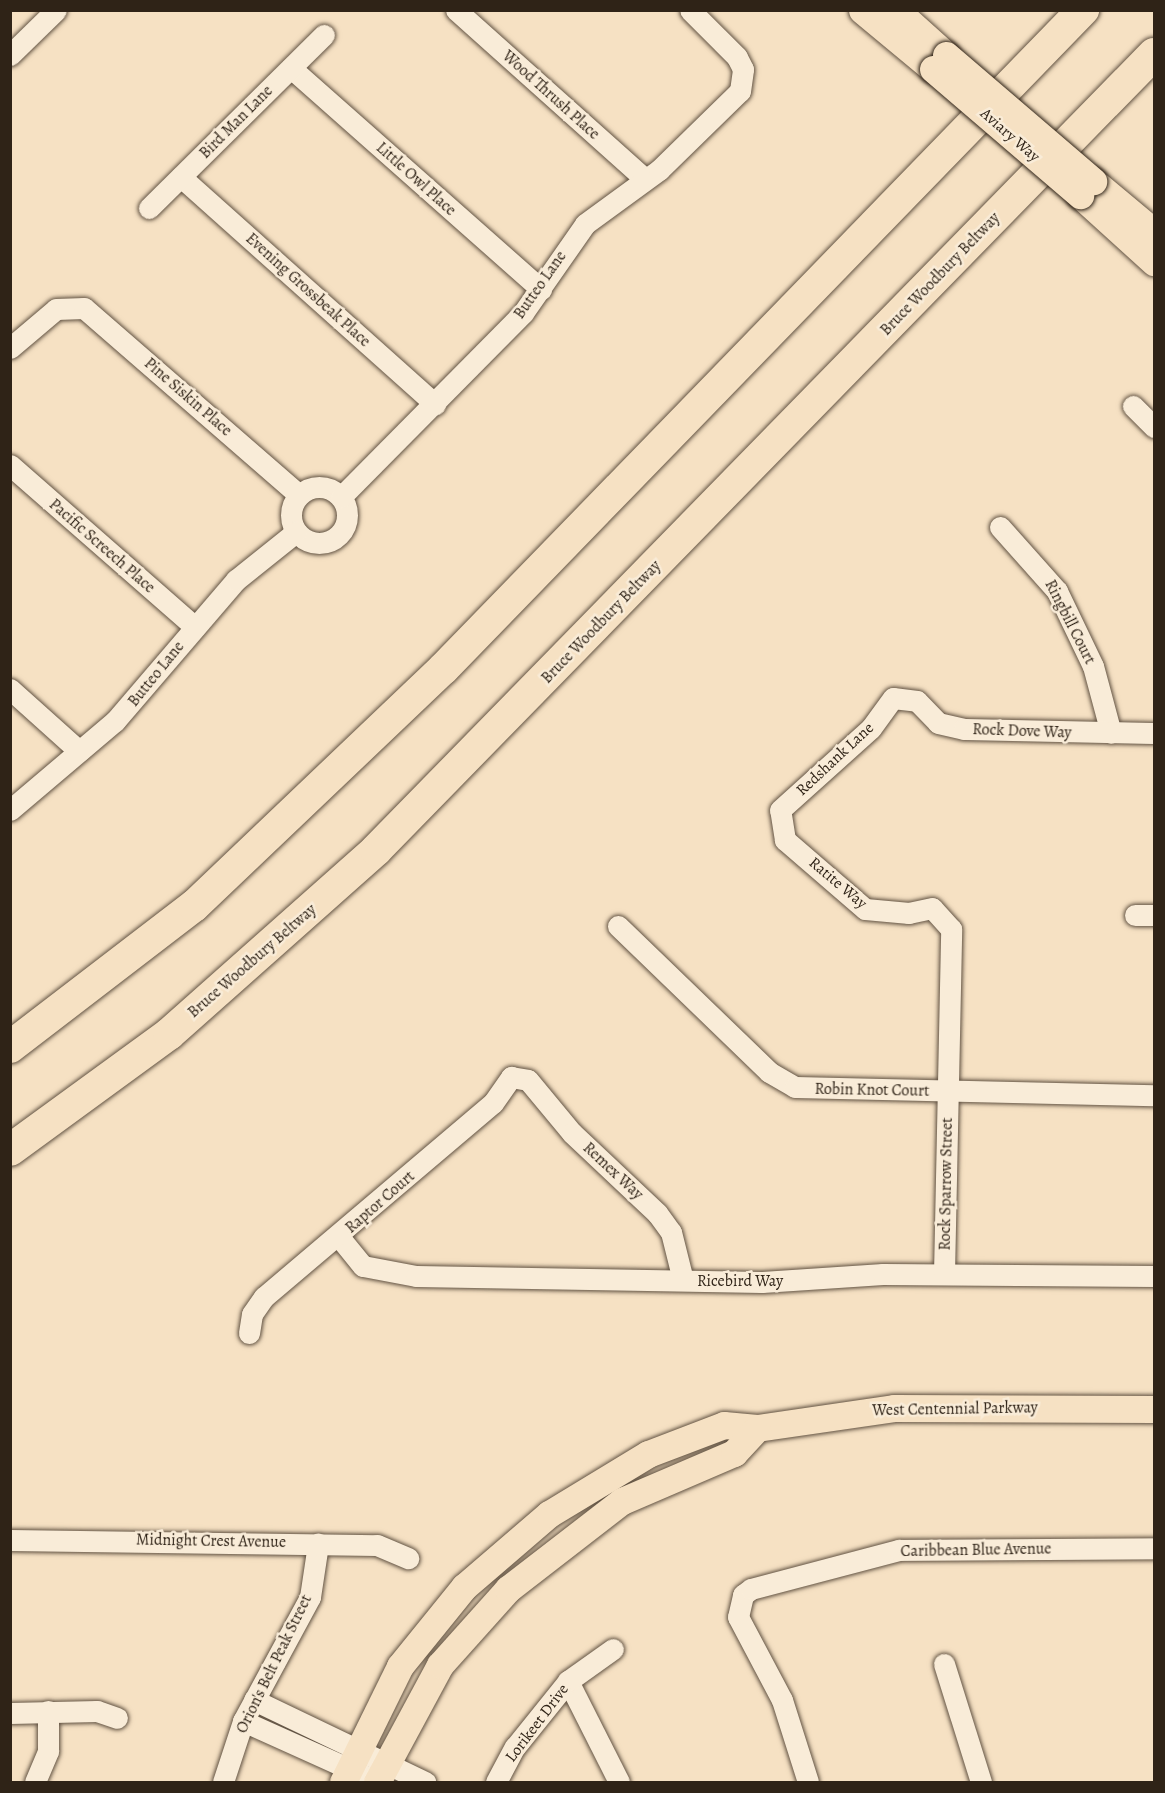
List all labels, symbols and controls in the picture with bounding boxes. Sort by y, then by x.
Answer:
street label: Wood Thrush Place [498,46,604,144]
street label: Bird Man Lane [195,81,277,163]
street label: Aviary Way [976,104,1044,166]
street label: Little Owl Place [372,138,460,220]
street label: Bruce Woodbury Beltway [876,208,1004,340]
street label: Evening Grossbeak Place [242,229,374,351]
street label: Butteo Lane [510,247,570,323]
street label: Pine Siskin Place [140,354,236,440]
street label: Pacific Screech Place [45,495,159,597]
street label: Bruce Woodbury Beltway [537,556,665,688]
street label: Ringbill Court [1041,577,1099,667]
street label: Butteo Lane [124,637,188,711]
street label: Redshank Lane [792,718,878,800]
street label: Rock Dove Way [972,720,1072,742]
street label: Ratite Way [805,853,871,913]
street label: Bruce Woodbury Beltway [184,900,320,1022]
street label: Robin Knot Court [814,1079,930,1101]
street label: Rock Sparrow Street [935,1117,957,1251]
street label: Remex Way [579,1138,647,1204]
street label: Raptor Court [341,1167,419,1237]
street label: Ricebird Way [697,1271,783,1291]
street label: West Centennial Parkway [872,1398,1038,1420]
street label: Midnight Crest Avenue [136,1530,286,1552]
street label: Caribbean Blue Avenue [900,1539,1052,1561]
street label: Orion's Belt Peak Street [232,1592,316,1736]
street label: Lorikeet Drive [501,1680,573,1766]

